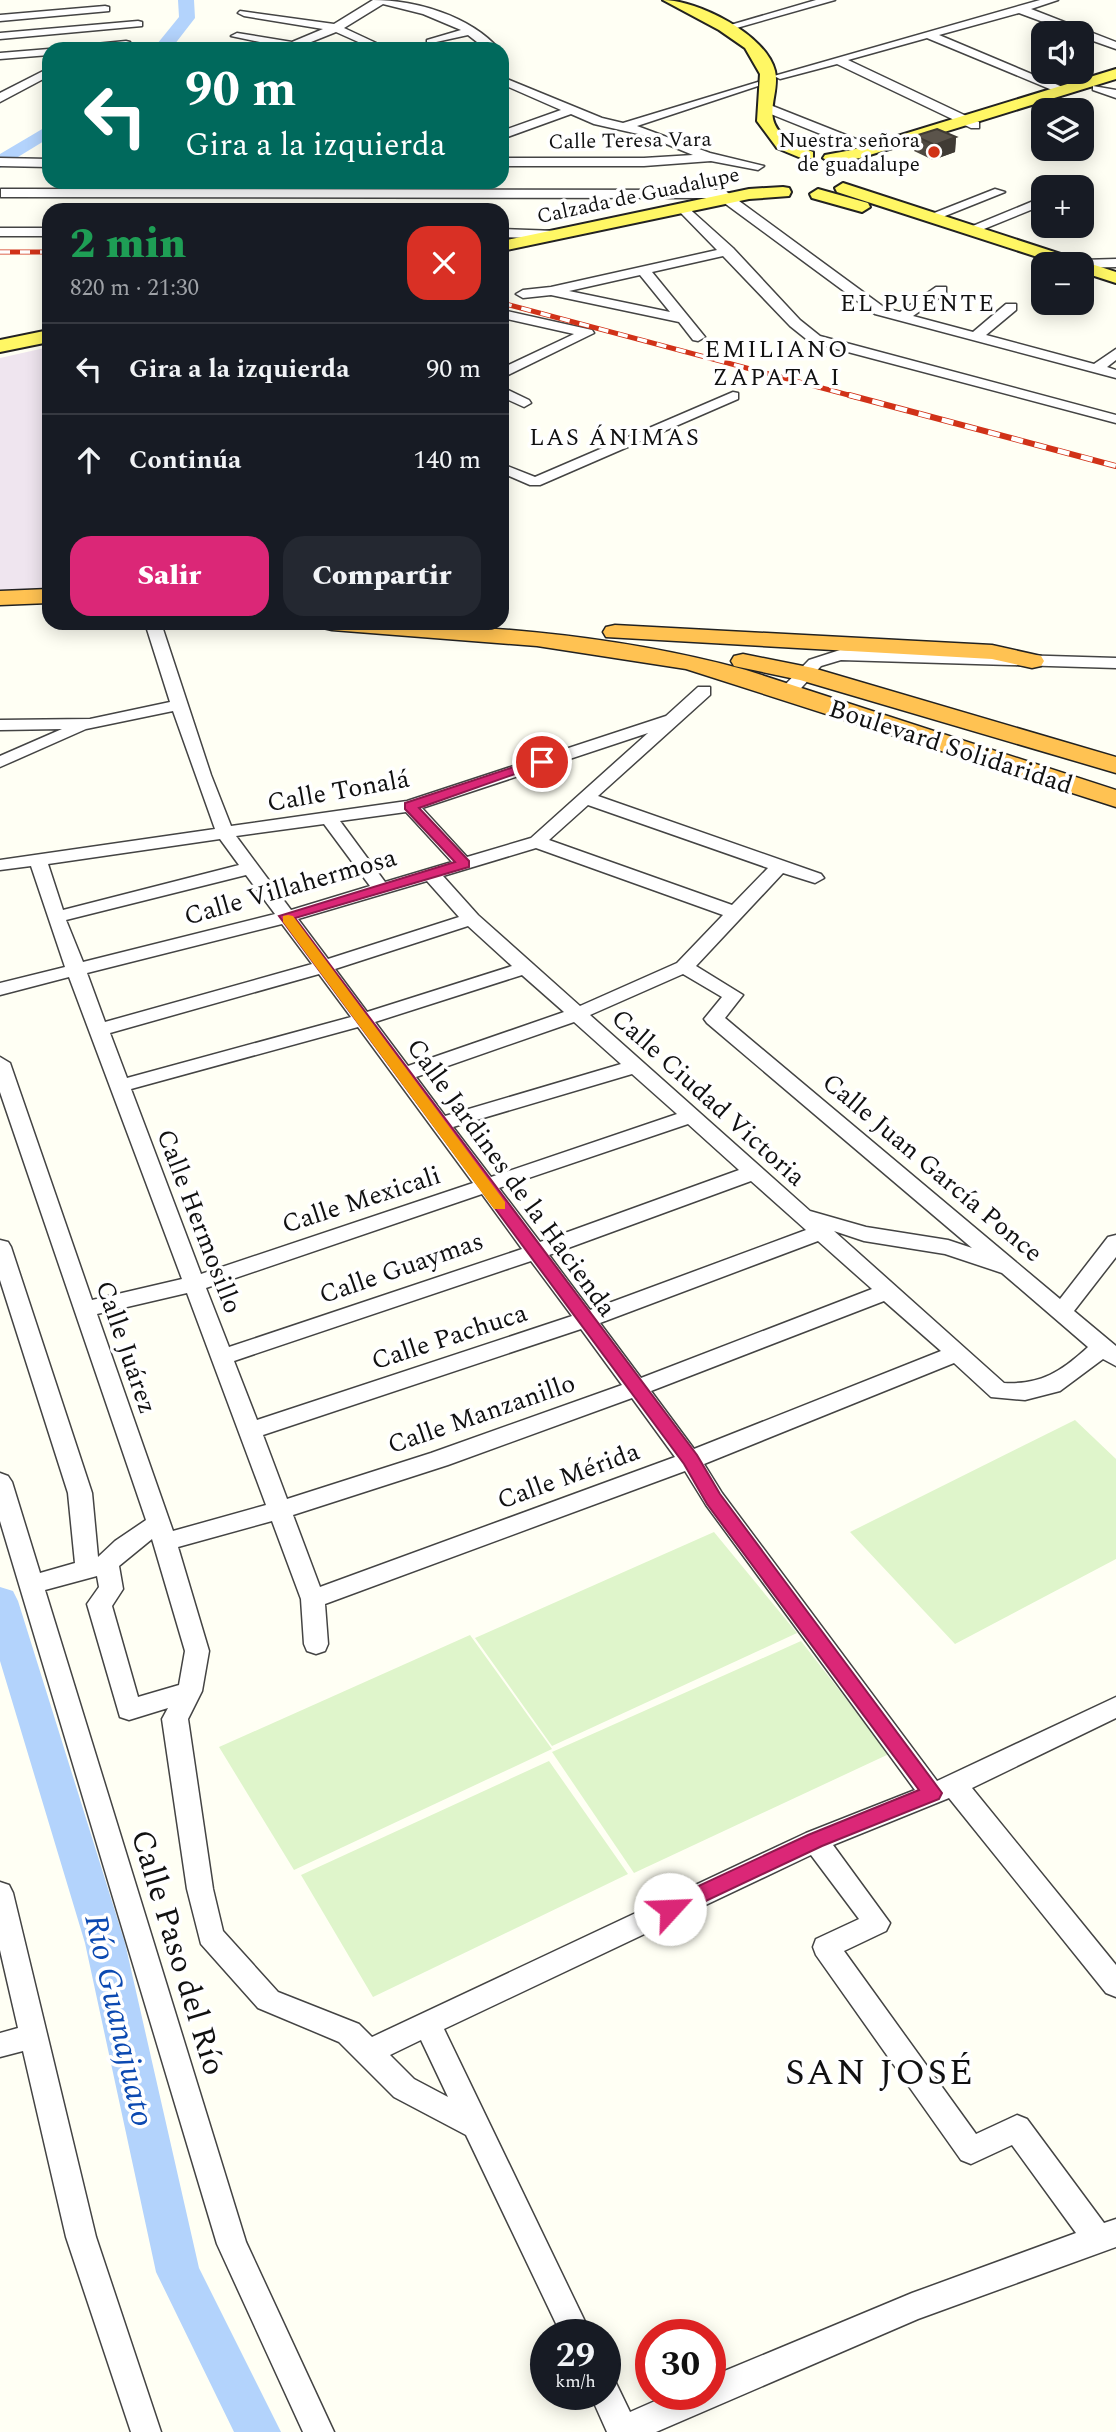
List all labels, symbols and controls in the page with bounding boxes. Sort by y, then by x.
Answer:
map controls [1031,21,1094,315]
button: sound [1031,21,1094,84]
text: 90 m [185,53,296,128]
icon: left [70,70,161,161]
button: layers [1031,98,1094,161]
text: Gira a la izquierda [185,121,446,170]
street label: Calle Teresa Vara [548,124,713,158]
place label: Nuestra señora de guadalupe [779,125,921,181]
marker: Nuestra señora de guadalupe [926,144,942,160]
street label: Calzada de Guadalupe [534,159,743,233]
button: + [1031,175,1094,238]
text: 2 min [70,213,186,276]
button: close [407,226,481,300]
button: − [1031,252,1094,315]
text: 820 m · 21:30 [70,271,199,306]
district label: EL PUENTE [840,286,996,322]
district label: EMILIANO ZAPATA I [705,332,849,396]
text: Gira a la izquierda [129,349,350,389]
text: 90 m [426,349,481,389]
icon: left [70,350,108,388]
district label: LAS ÁNIMAS [529,420,701,456]
text: Continúa [129,440,241,480]
text: 140 m [413,440,481,480]
icon: ahead [70,441,108,479]
button: Salir [70,536,269,616]
button: Compartir [283,536,481,616]
street label: Boulevard Solidaridad [824,689,1078,805]
pin [512,732,572,792]
icon: arrive [523,743,561,781]
street label: Calle Tonalá [264,759,413,823]
street label: Calle Villahermosa [179,837,402,936]
street label: Calle Ciudad Victoria [602,999,815,1196]
street label: Calle Jardines de la Hacienda [396,1030,626,1326]
street label: Calle Juan García Ponce [813,1063,1052,1272]
street label: Calle Hermosillo [145,1123,253,1320]
street label: Calle Mexicali [277,1155,446,1244]
street label: Calle Guaymas [314,1221,489,1315]
street label: Calle Juárez [85,1275,168,1419]
street label: Calle Pachuca [366,1293,533,1381]
street label: Calle Manzanillo [382,1363,581,1465]
street label: Calle Mérida [491,1432,645,1520]
street label: Calle Paso del Río [117,1823,238,2081]
position arrow [633,1872,707,1946]
water label: Río Guanajuato [70,1909,168,2132]
district label: SAN JOSÉ [785,2045,975,2101]
speed limit sign: 30 [635,2319,726,2410]
text: 29 [556,2329,595,2382]
text: km/h [555,2368,596,2395]

